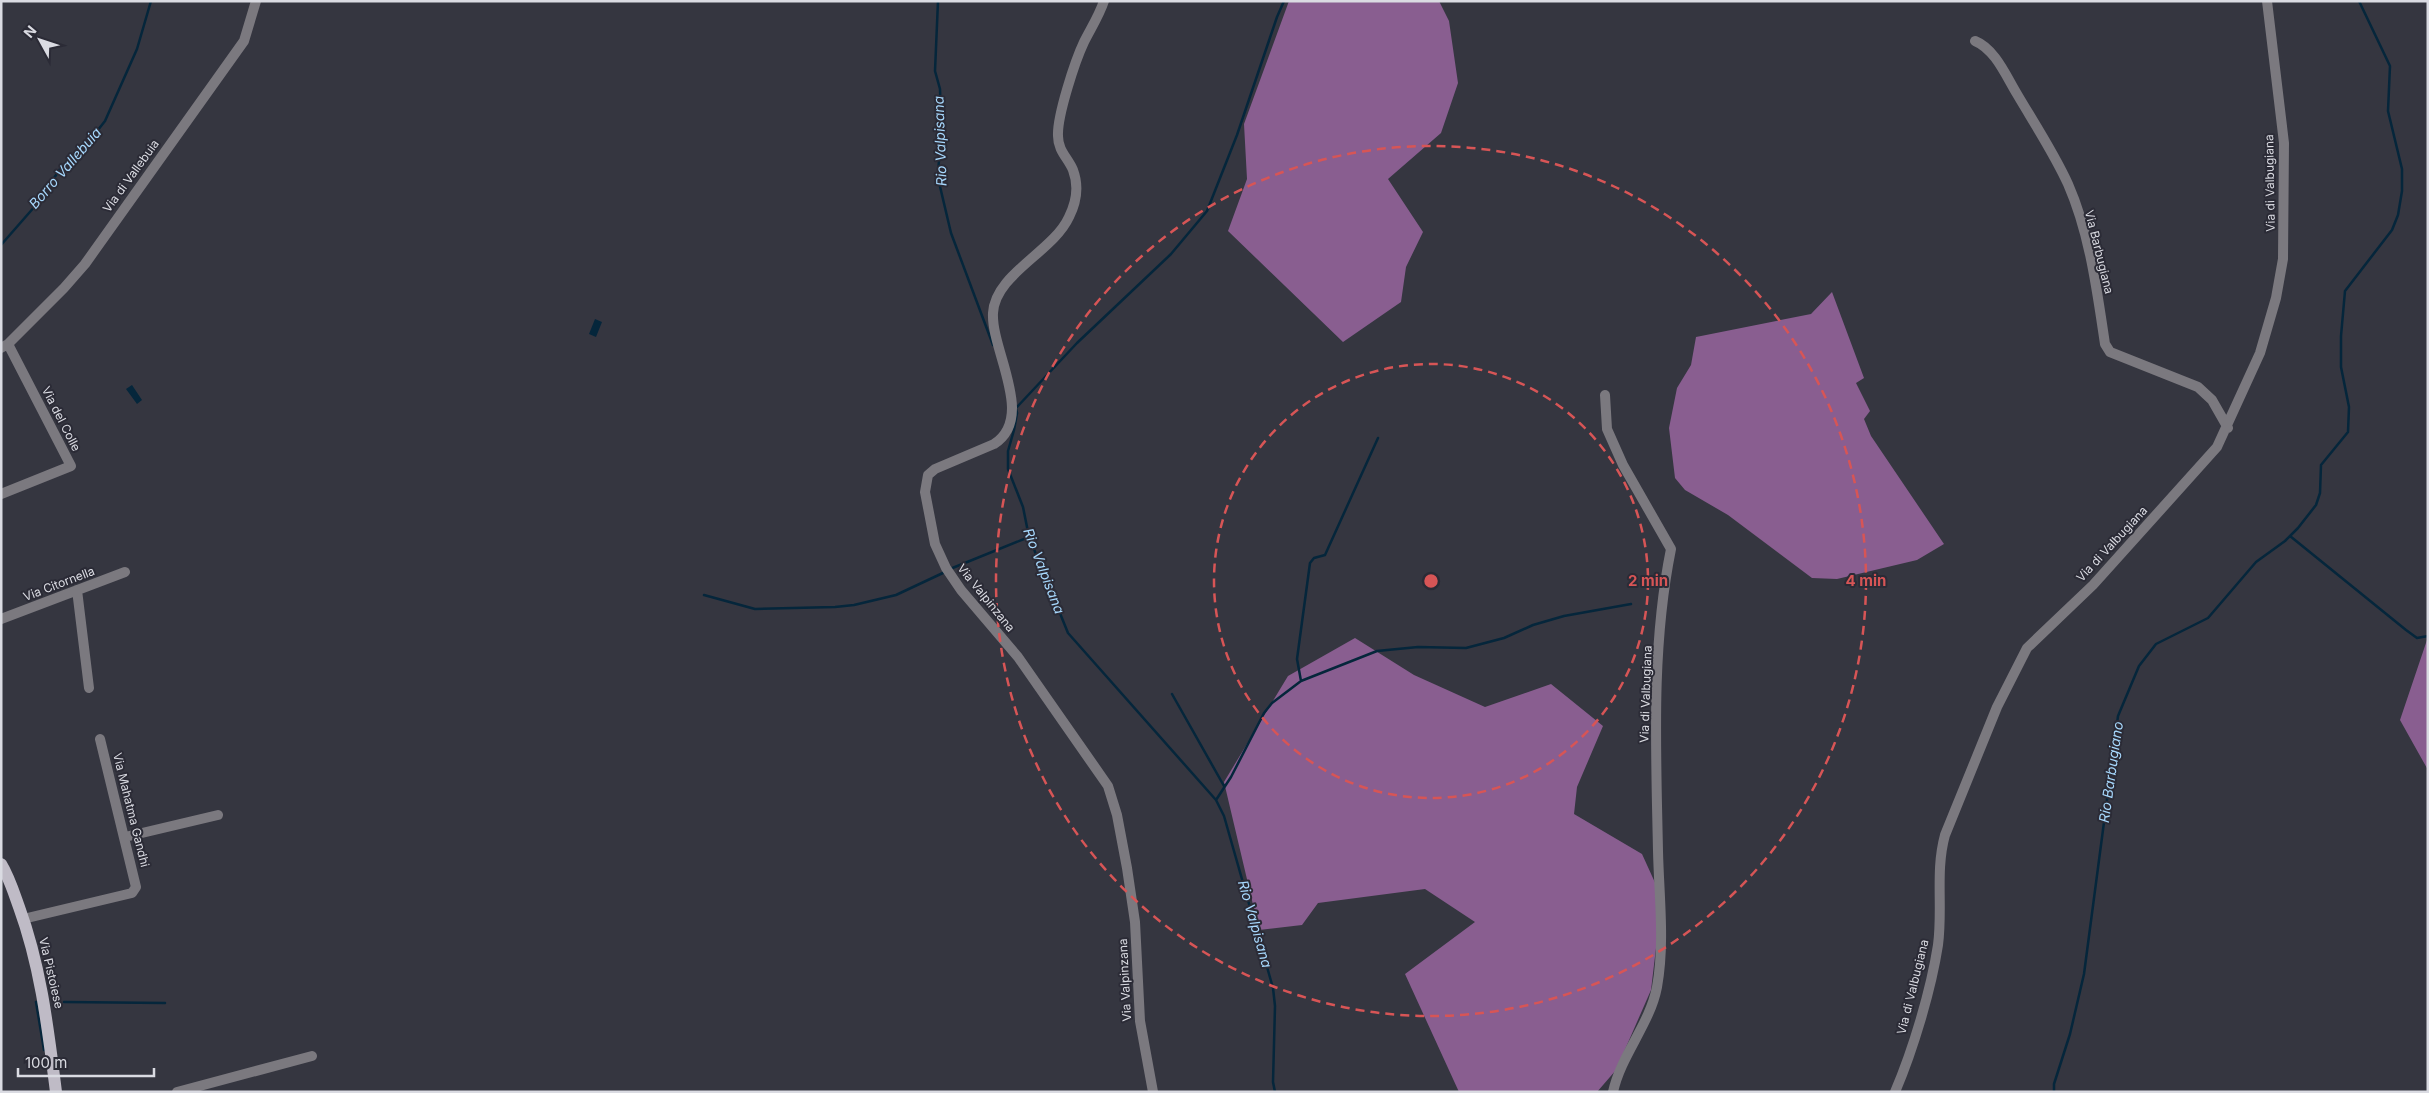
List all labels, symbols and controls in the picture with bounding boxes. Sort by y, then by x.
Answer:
north arrow [15,15,65,65]
text: N [20,22,40,41]
water label: Rio Valpisana [929,95,950,187]
water label: Borro Vallebuia [25,123,105,212]
street label: Via di Valbugiana [2261,134,2278,232]
street label: Via di Vallebuia [99,136,162,215]
street label: Via Barbugiana [2082,208,2117,295]
street label: Via del Colle [39,384,84,454]
street label: Via di Valbugiana [2073,503,2150,584]
water label: Rio Valpisana [1020,526,1069,616]
street label: Via Valpinzana [954,561,1018,635]
street label: Via Citornella [21,563,97,604]
text: 2 min [1628,571,1668,590]
text: 4 min [1846,571,1886,590]
centre of rings [1422,572,1440,590]
street label: Via di Valbugiana [1636,645,1655,743]
water label: Rio Barbugiano [2095,720,2126,824]
street label: Via Mahatma Gandhi [110,751,153,869]
water label: Rio Valpisana [1235,878,1276,970]
street label: Via Pistoiese [36,936,67,1010]
street label: Via Valpinzana [1115,938,1134,1022]
street label: Via di Valbugiana [1893,938,1932,1036]
scale bar [18,1046,154,1078]
text: 100 m [25,1053,67,1072]

